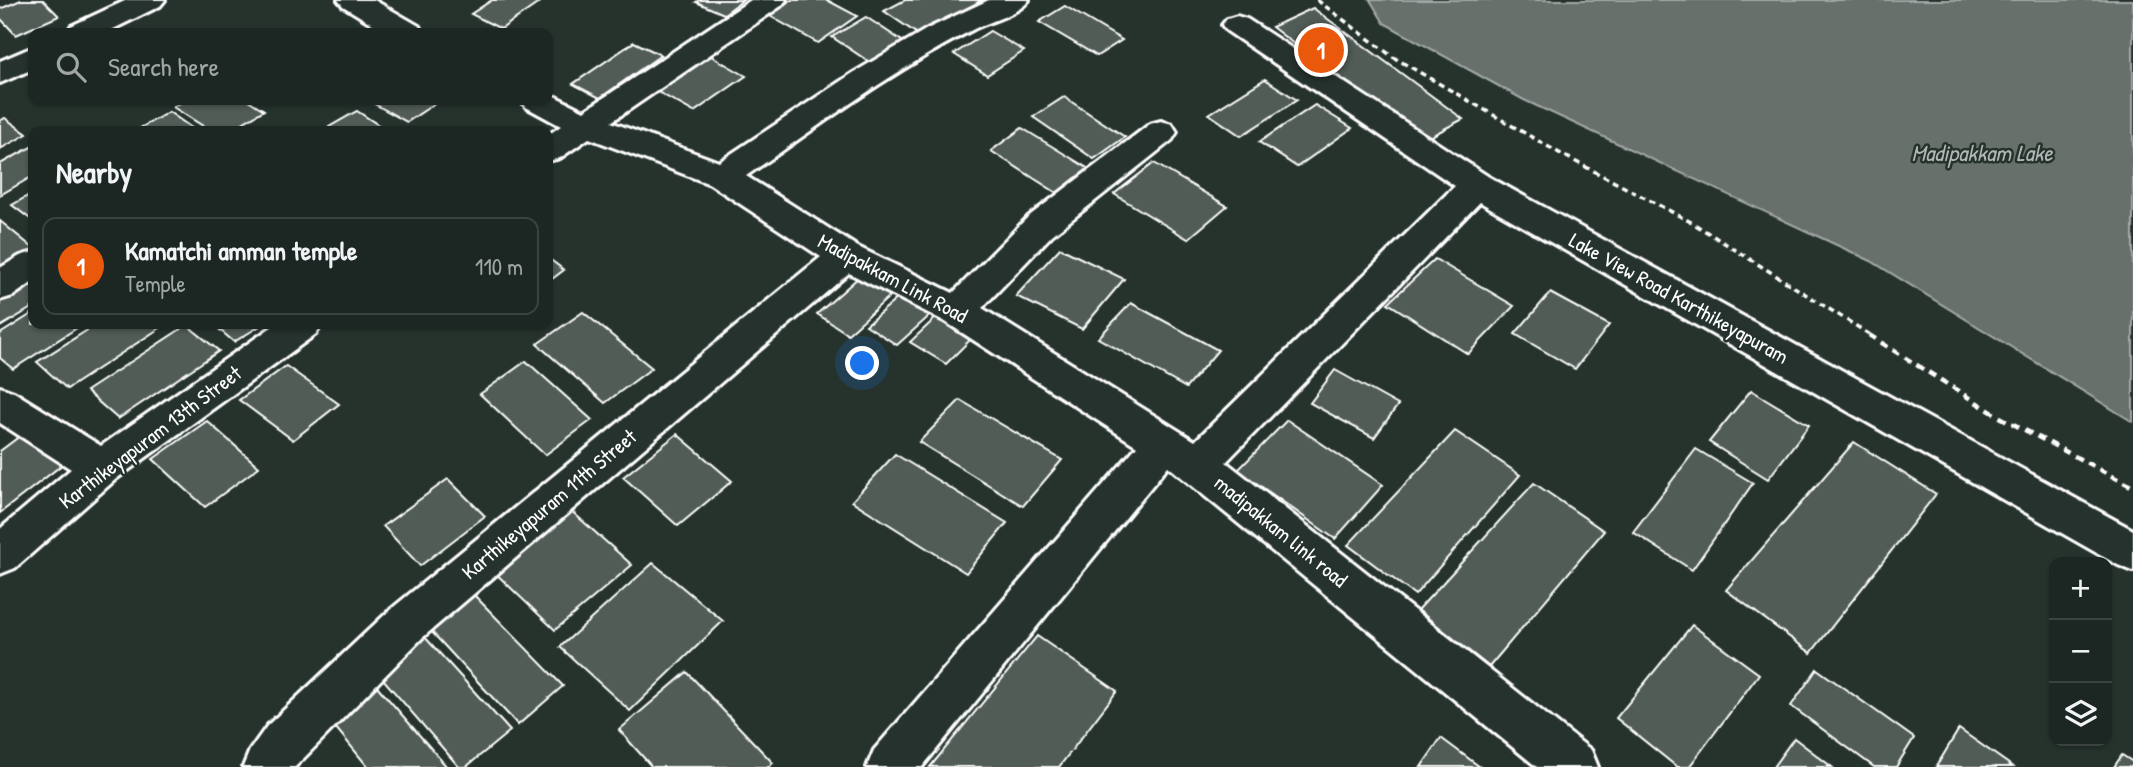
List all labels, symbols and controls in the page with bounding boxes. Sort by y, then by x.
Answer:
pin: 1 [1298,24,1344,76]
search box [28,28,553,105]
icon: search [52,48,90,86]
text: Search here [108,49,219,84]
water label: Madipakkam Lake [1912,137,2053,169]
text: Nearby [56,152,132,192]
street label: Lake View Road Karthikeyapuram [1564,225,1794,371]
street label: Madipakkam Link Road [813,226,973,330]
text: Kamatchi amman temple [125,233,357,268]
text: 1 [77,251,85,282]
text: 110 m [475,251,523,282]
text: Temple [125,268,186,299]
your location [845,346,879,380]
street label: Karthikeyapuram 13th Street [53,358,248,515]
street label: Karthikeyapuram 11th Street [455,422,643,586]
street label: madipakkam link road [1208,468,1354,594]
map controls [2049,557,2112,746]
button: + [2049,557,2112,620]
button: − [2049,620,2112,683]
button: layers [2049,683,2112,746]

